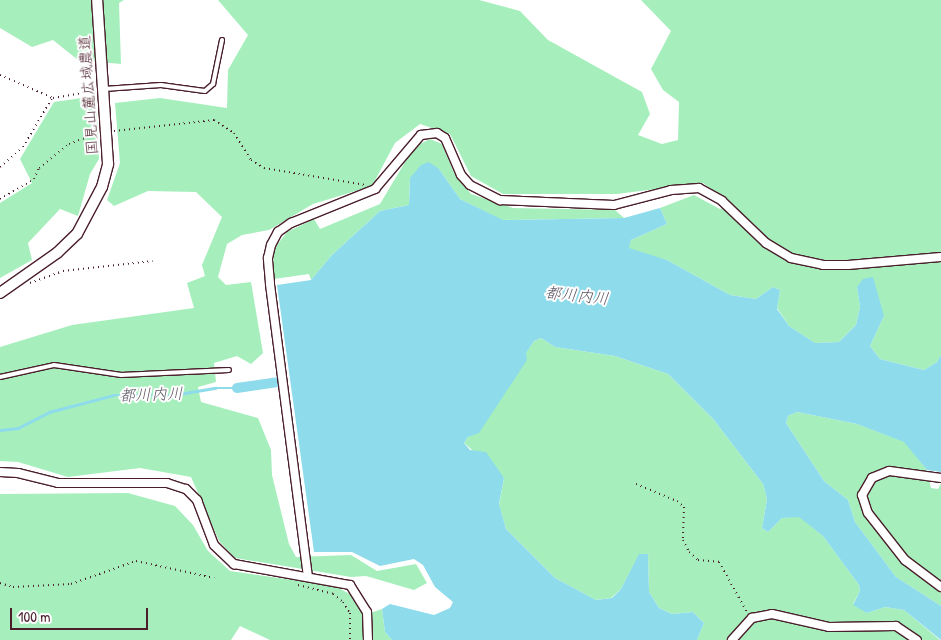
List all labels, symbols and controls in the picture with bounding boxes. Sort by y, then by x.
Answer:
street label: 国見山麓広域農道 [75,35,101,155]
water label: 都川内川 [544,282,610,308]
water label: 都川内川 [119,383,183,405]
scale bar [12,598,150,630]
text: 100 m [18,606,51,627]

